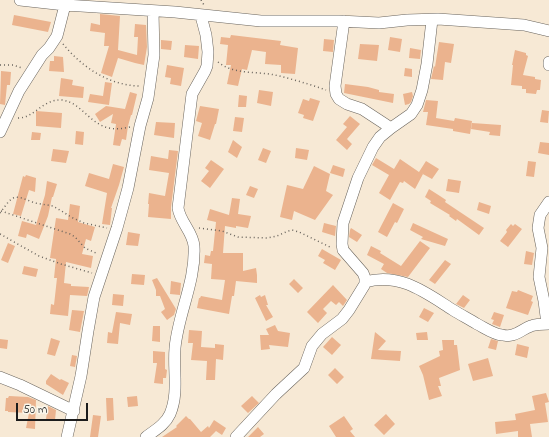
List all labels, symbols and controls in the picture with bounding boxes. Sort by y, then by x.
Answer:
scale bar [18,395,90,421]
text: 50 m [23,401,47,419]

